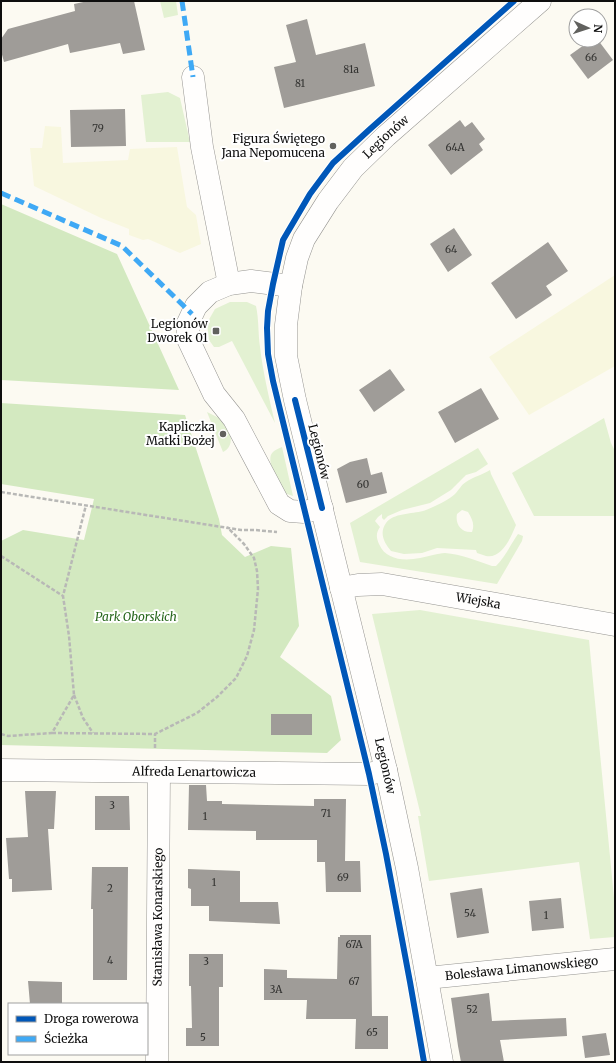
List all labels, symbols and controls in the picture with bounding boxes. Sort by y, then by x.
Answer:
north arrow [568,8,608,48]
text: N [591,24,605,34]
house number: 66 [585,51,597,64]
house number: 81a [343,63,359,76]
house number: 81 [295,77,306,90]
street label: Legionów [359,111,412,162]
house number: 79 [92,122,104,135]
place label: Figura Świętego Jana Nepomucena [220,131,326,160]
marker: Figura Świętego Jana Nepomucena [328,141,338,151]
house number: 64A [445,141,465,154]
house number: 64 [445,243,457,256]
place label: Legionów Dworek 01 [147,316,209,345]
marker: Legionów Dworek 01 [211,326,221,336]
place label: Kapliczka Matki Bożej [146,419,216,448]
street label: Legionów [305,422,334,482]
marker: Kapliczka Matki Bożej [218,429,228,439]
house number: 60 [357,478,369,491]
street label: Wiejska [454,589,502,612]
park label: Park Oborskich [95,609,177,624]
street label: Legionów [372,736,399,796]
street label: Alfreda Lenartowicza [131,763,257,780]
house number: 3 [109,799,115,812]
house number: 71 [321,807,331,820]
house number: 1 [203,810,208,823]
street label: Stanisława Konarskiego [150,848,165,986]
house number: 69 [337,871,349,884]
house number: 1 [212,876,217,889]
house number: 2 [107,882,113,895]
house number: 54 [464,907,476,920]
house number: 1 [544,909,549,922]
house number: 67A [345,938,363,951]
street label: Bolesława Limanowskiego [444,953,599,983]
house number: 4 [107,954,113,967]
house number: 3 [203,955,209,968]
house number: 67 [349,975,360,988]
house number: 3A [270,983,283,996]
legend [8,1003,148,1055]
house number: 52 [466,1003,478,1016]
text: Droga rowerowa [44,1011,139,1026]
house number: 65 [366,1026,378,1039]
text: Ścieżka [44,1031,89,1046]
house number: 5 [200,1031,206,1044]

